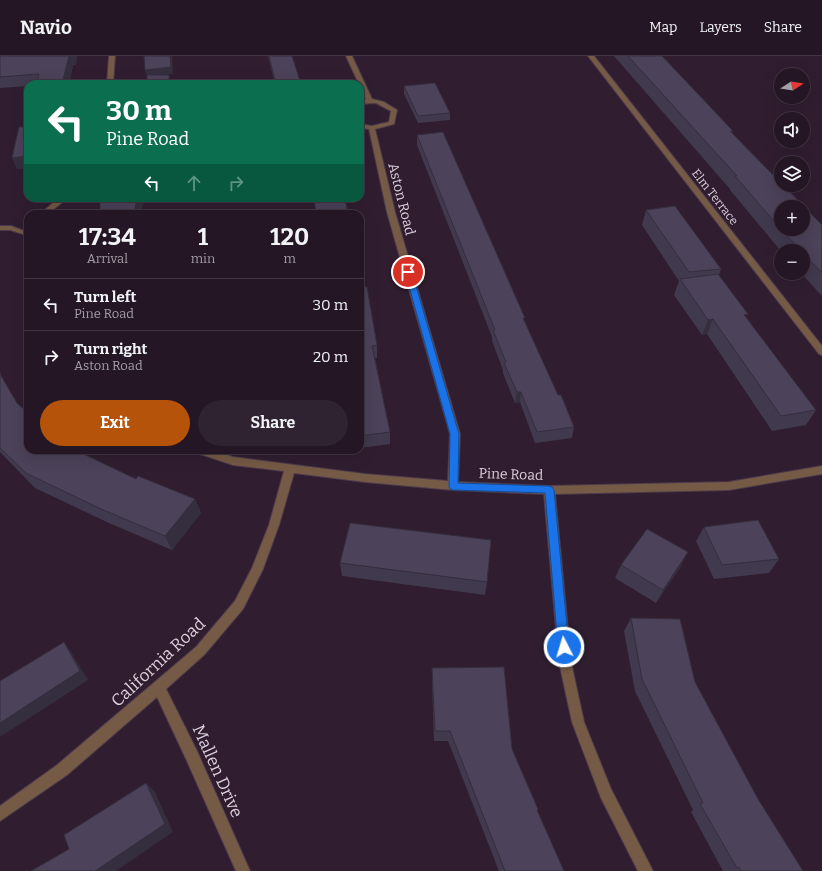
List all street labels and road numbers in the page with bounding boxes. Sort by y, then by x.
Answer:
street label: Aston Road [384,161,419,237]
street label: Elm Terrace [689,166,741,228]
street label: Pine Road [478,465,544,484]
street label: California Road [107,613,210,711]
street label: Mallen Drive [188,722,247,821]

